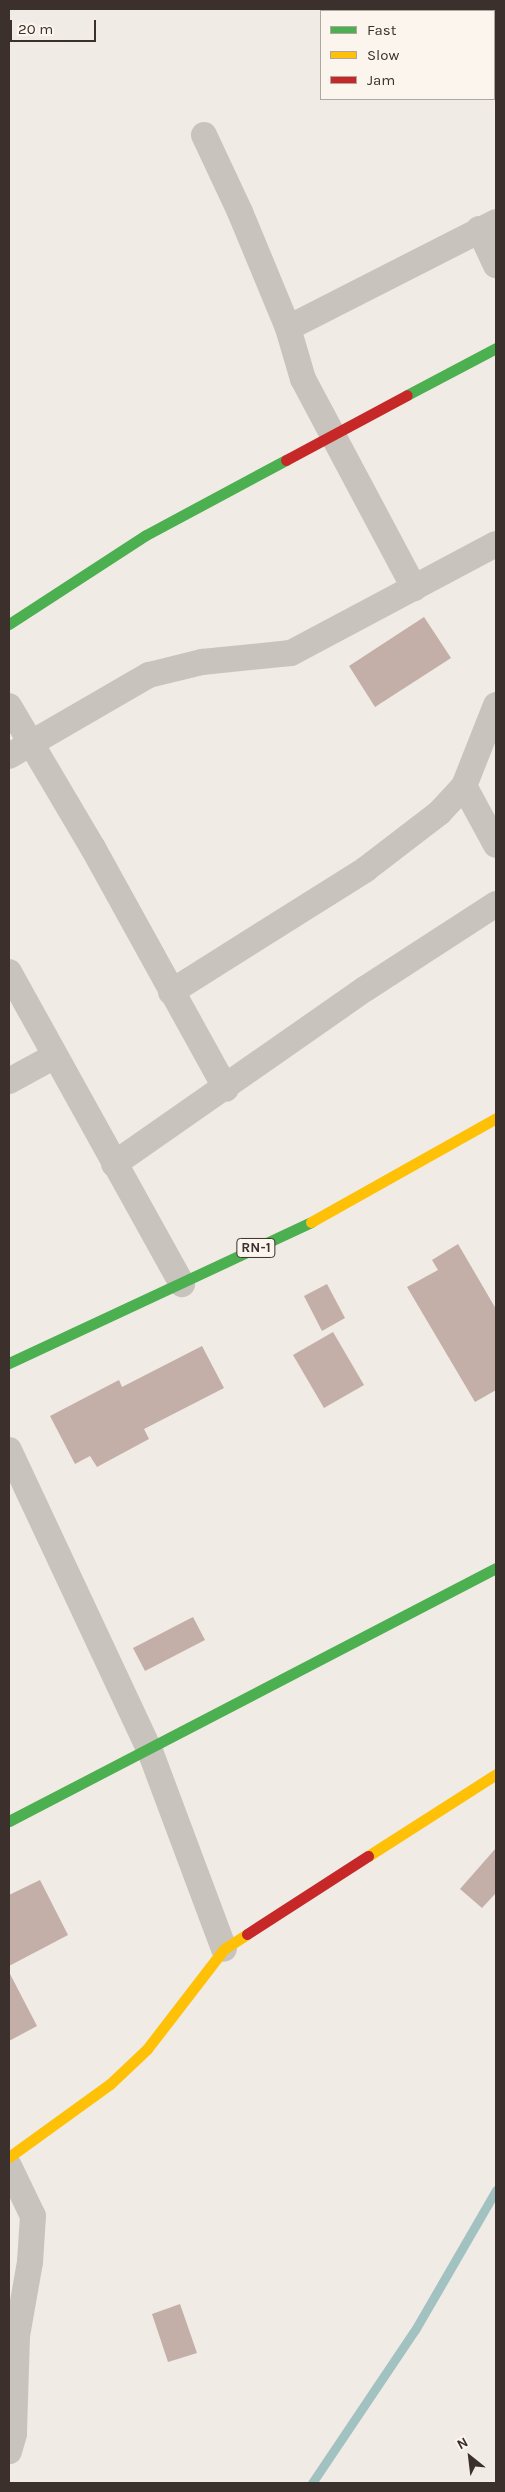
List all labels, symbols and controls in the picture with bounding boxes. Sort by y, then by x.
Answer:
scale bar [12,10,99,42]
legend [320,10,495,100]
text: 20 m [18,20,53,38]
text: Fast [367,21,396,39]
text: Slow [367,46,399,64]
text: Jam [367,71,395,89]
road number: RN-1 [236,1236,276,1260]
north arrow [445,2432,495,2482]
text: N [454,2434,471,2453]

